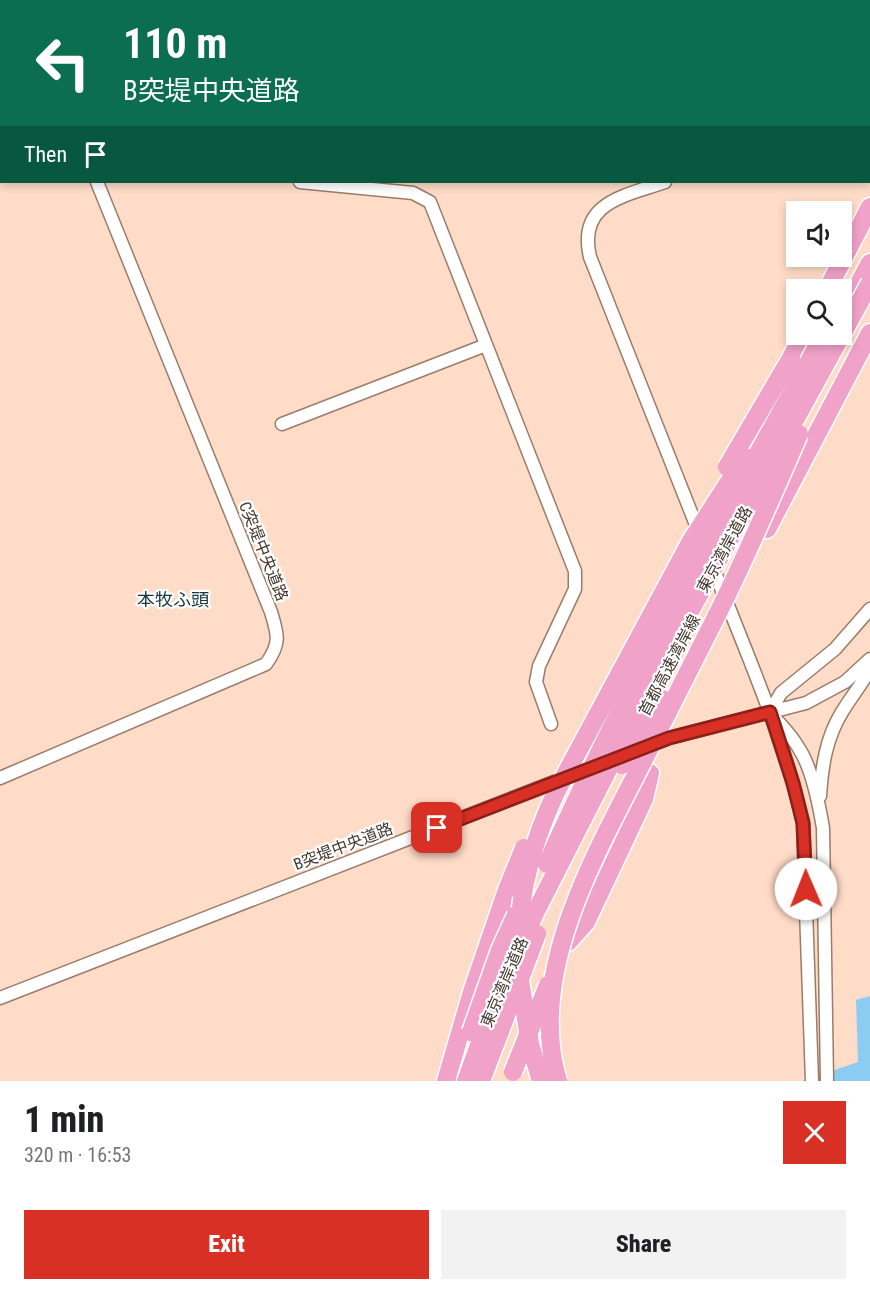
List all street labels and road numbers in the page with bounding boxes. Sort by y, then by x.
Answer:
street label: C突堤中央道路 [235,499,292,603]
street label: 東京湾岸道路 [693,503,756,596]
street label: 首都高速湾岸線 [635,611,704,719]
street label: B突堤中央道路 [291,819,395,874]
street label: 東京湾岸道路 [477,934,532,1030]

